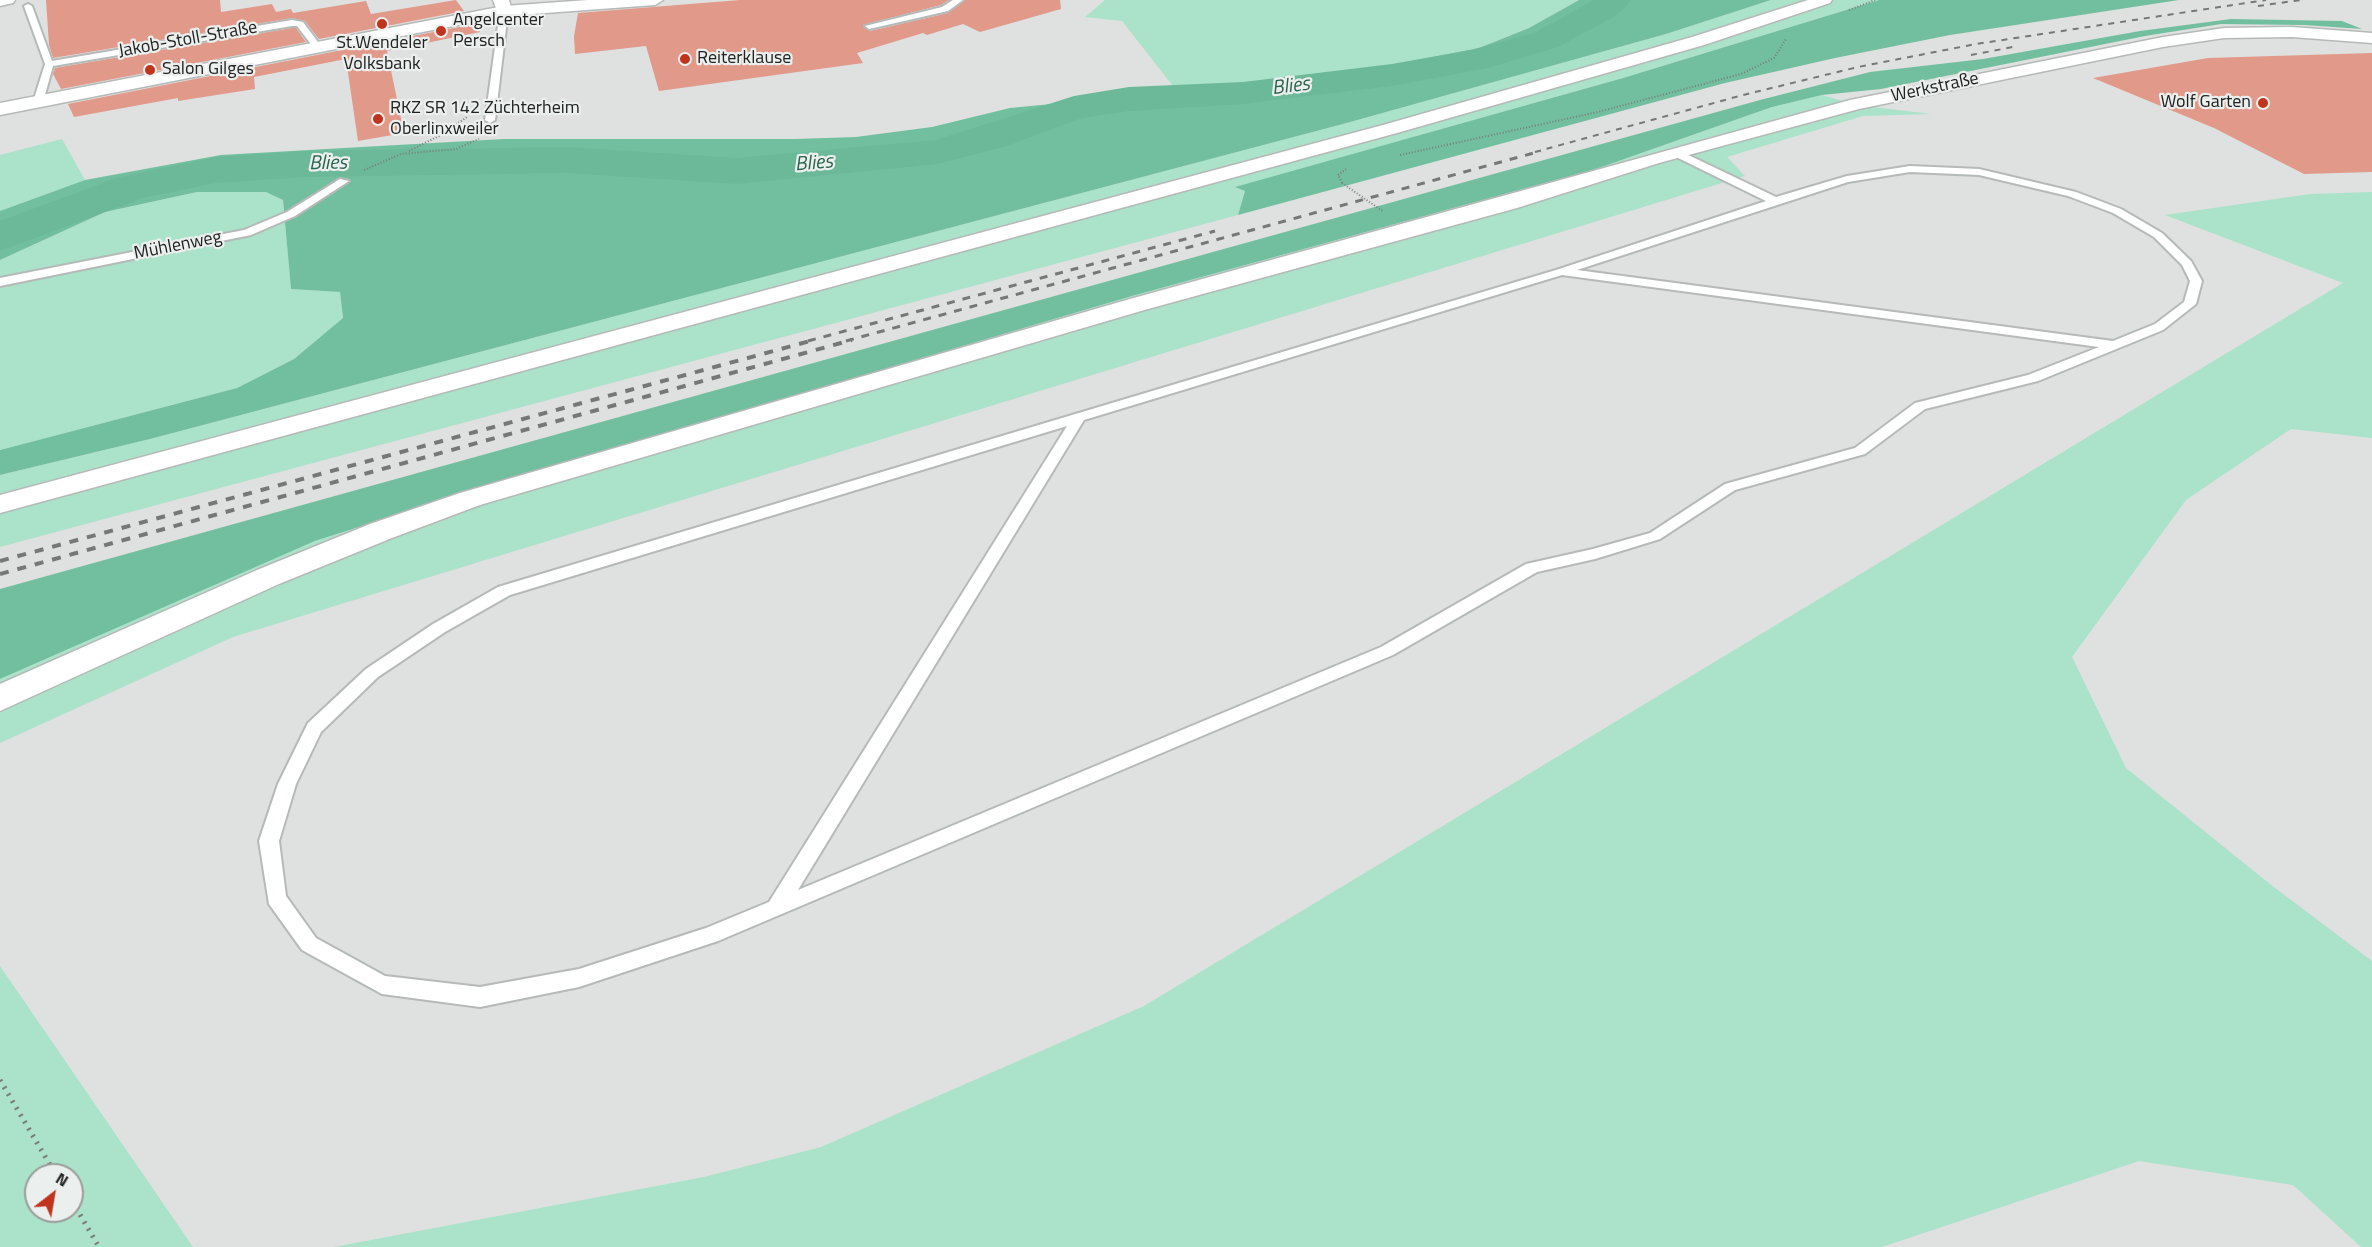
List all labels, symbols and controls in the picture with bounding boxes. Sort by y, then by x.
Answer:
place label: Angelcenter Persch [453,10,544,52]
street label: Jakob-Stoll-Straße [117,17,259,63]
marker: St.Wendeler Volksbank [375,17,389,31]
marker: Angelcenter Persch [434,24,448,38]
place label: St.Wendeler Volksbank [336,33,428,76]
place label: Reiterklause [697,48,791,70]
marker: Reiterklause [678,52,692,66]
place label: Salon Gilges [162,59,254,81]
marker: Salon Gilges [143,63,157,77]
street label: Werkstraße [1889,68,1981,108]
water label: Blies [1271,73,1311,101]
place label: Wolf Garten [2160,92,2251,114]
marker: Wolf Garten [2256,96,2270,110]
place label: RKZ SR 142 Züchterheim Oberlinxweiler [390,98,580,140]
marker: RKZ SR 142 Züchterheim Oberlinxweiler [371,112,385,126]
water label: Blies [794,150,834,178]
water label: Blies [309,152,347,176]
street label: Mühlenweg [132,227,224,265]
north arrow [24,1163,84,1223]
text: N [51,1166,73,1192]

